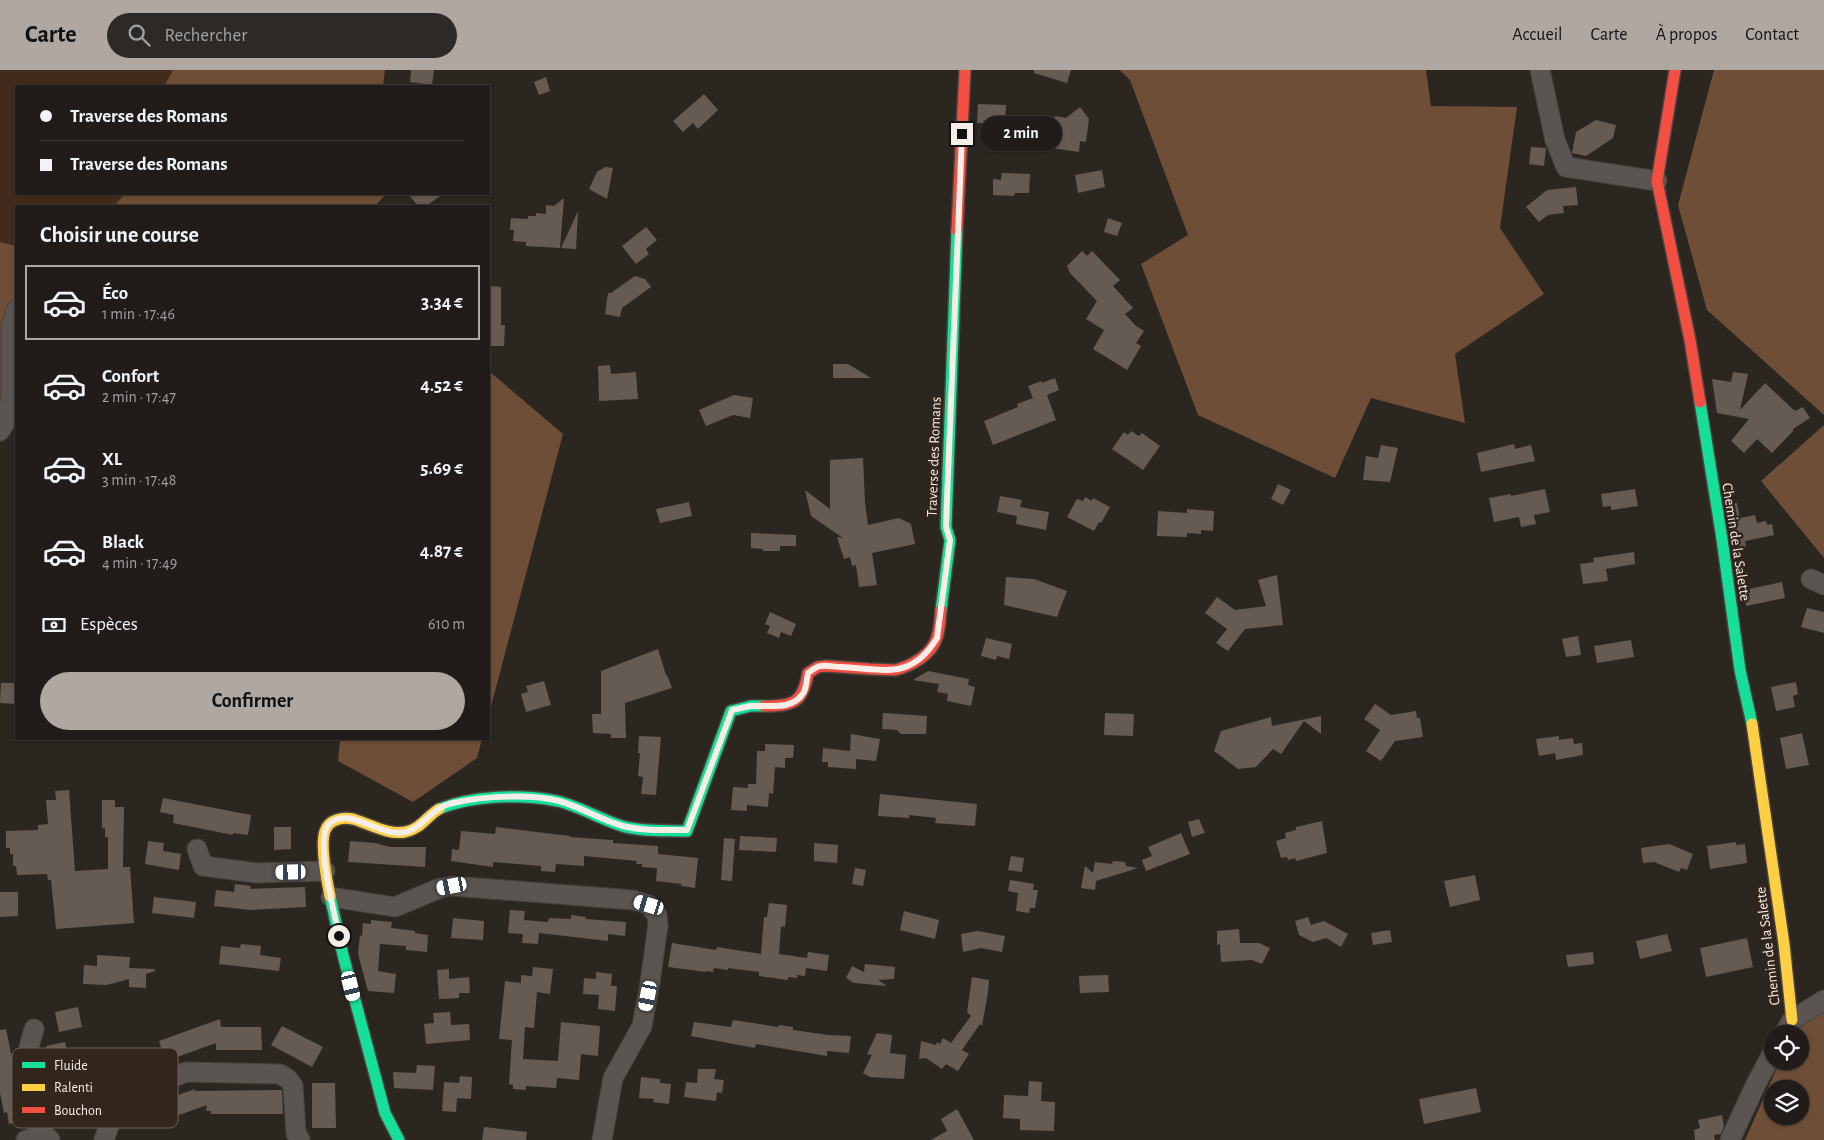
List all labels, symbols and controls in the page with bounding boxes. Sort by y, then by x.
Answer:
search box [107,13,457,58]
icon: search [125,21,153,49]
text: Carte [25,23,77,47]
text: Rechercher [165,26,247,45]
text: Accueil [1512,26,1563,44]
text: Carte [1591,26,1628,44]
text: À propos [1656,26,1717,44]
text: Contact [1745,26,1799,44]
text: Traverse des Romans [70,107,228,126]
callout: 2 min [980,116,1062,152]
route end [951,123,973,145]
text: 2 min [1003,125,1039,141]
text: Traverse des Romans [70,155,228,174]
text: Choisir une course [40,224,199,246]
icon: car [42,280,87,325]
text: Éco [102,284,128,303]
text: 3.34 € [421,293,463,312]
text: 1 min · 17:46 [102,306,175,322]
icon: car [42,363,87,408]
text: Confort [102,367,159,386]
text: 4.52 € [420,376,463,395]
text: 2 min · 17:47 [102,389,176,405]
street label: Traverse des Romans [924,397,944,517]
icon: car [42,446,87,491]
text: XL [102,450,122,469]
text: 5.69 € [420,459,463,478]
text: 3 min · 17:48 [102,472,176,488]
street label: Chemin de la Salette [1719,482,1753,602]
icon: car [42,529,87,574]
text: Black [102,533,144,552]
text: 4.87 € [420,542,463,561]
text: 4 min · 17:49 [102,555,177,571]
icon: cash [40,611,68,639]
text: Espèces [80,615,138,634]
text: 610 m [428,616,465,632]
button: Confirmer [40,672,465,730]
car [275,864,306,880]
car [435,876,468,896]
street label: Chemin de la Salette [1753,886,1783,1006]
car [632,893,665,917]
route start [328,925,350,947]
car [340,970,361,1002]
car [637,980,658,1012]
map controls [1764,1025,1809,1125]
button: locate [1764,1025,1809,1070]
legend [12,1048,178,1128]
text: Fluide [54,1059,88,1073]
button: layers [1764,1080,1809,1125]
text: Ralenti [54,1081,93,1095]
text: Bouchon [54,1104,102,1118]

